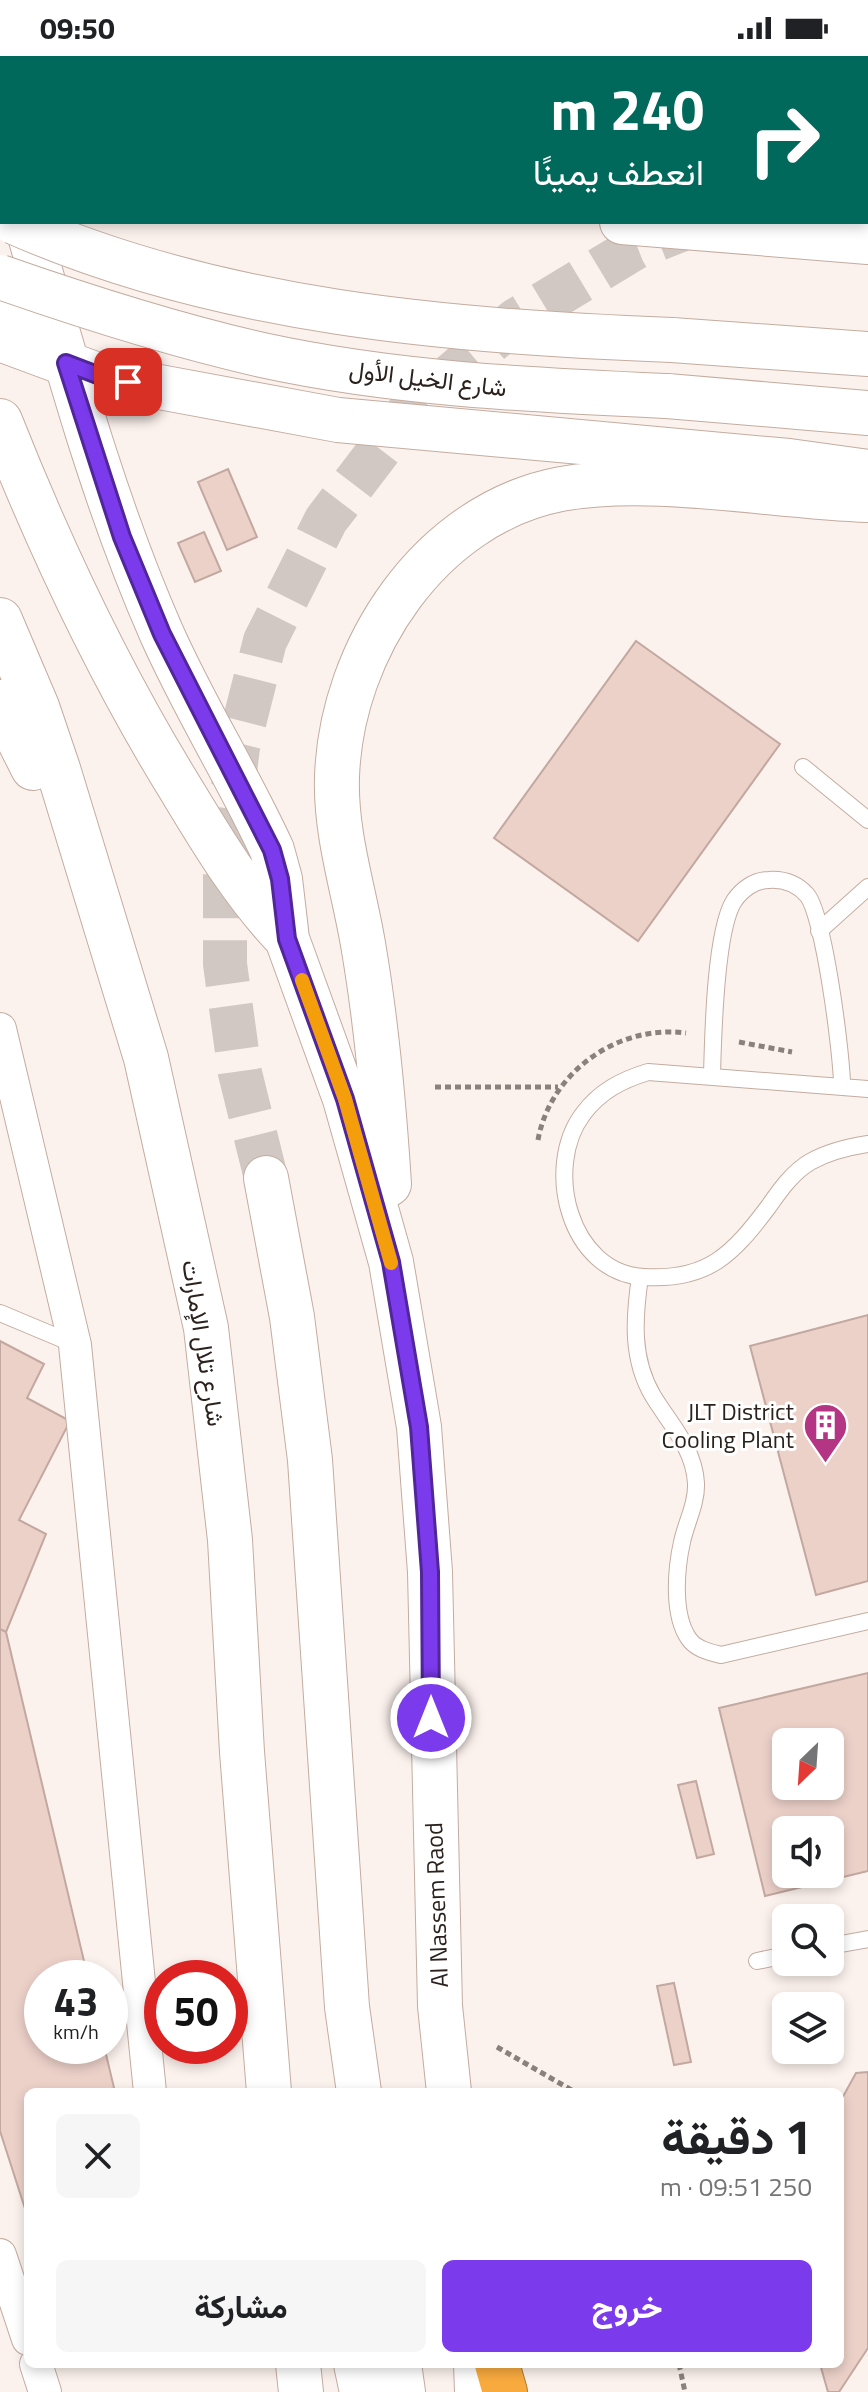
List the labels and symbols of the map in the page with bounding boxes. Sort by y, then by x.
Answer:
pin [94,348,162,416]
street label: شارع الخيل الأول [347,350,509,406]
street label: شارع تلال الإمارات [173,1257,235,1429]
place label: JLT District Cooling Plant [661,1393,795,1457]
building icon: JLT District Cooling Plant [801,1401,849,1464]
position arrow [389,1676,473,1760]
north arrow [772,1728,844,1800]
street label: Al Nassem Raod [415,1822,457,1988]
speed limit sign: 50 [144,1960,248,2064]

